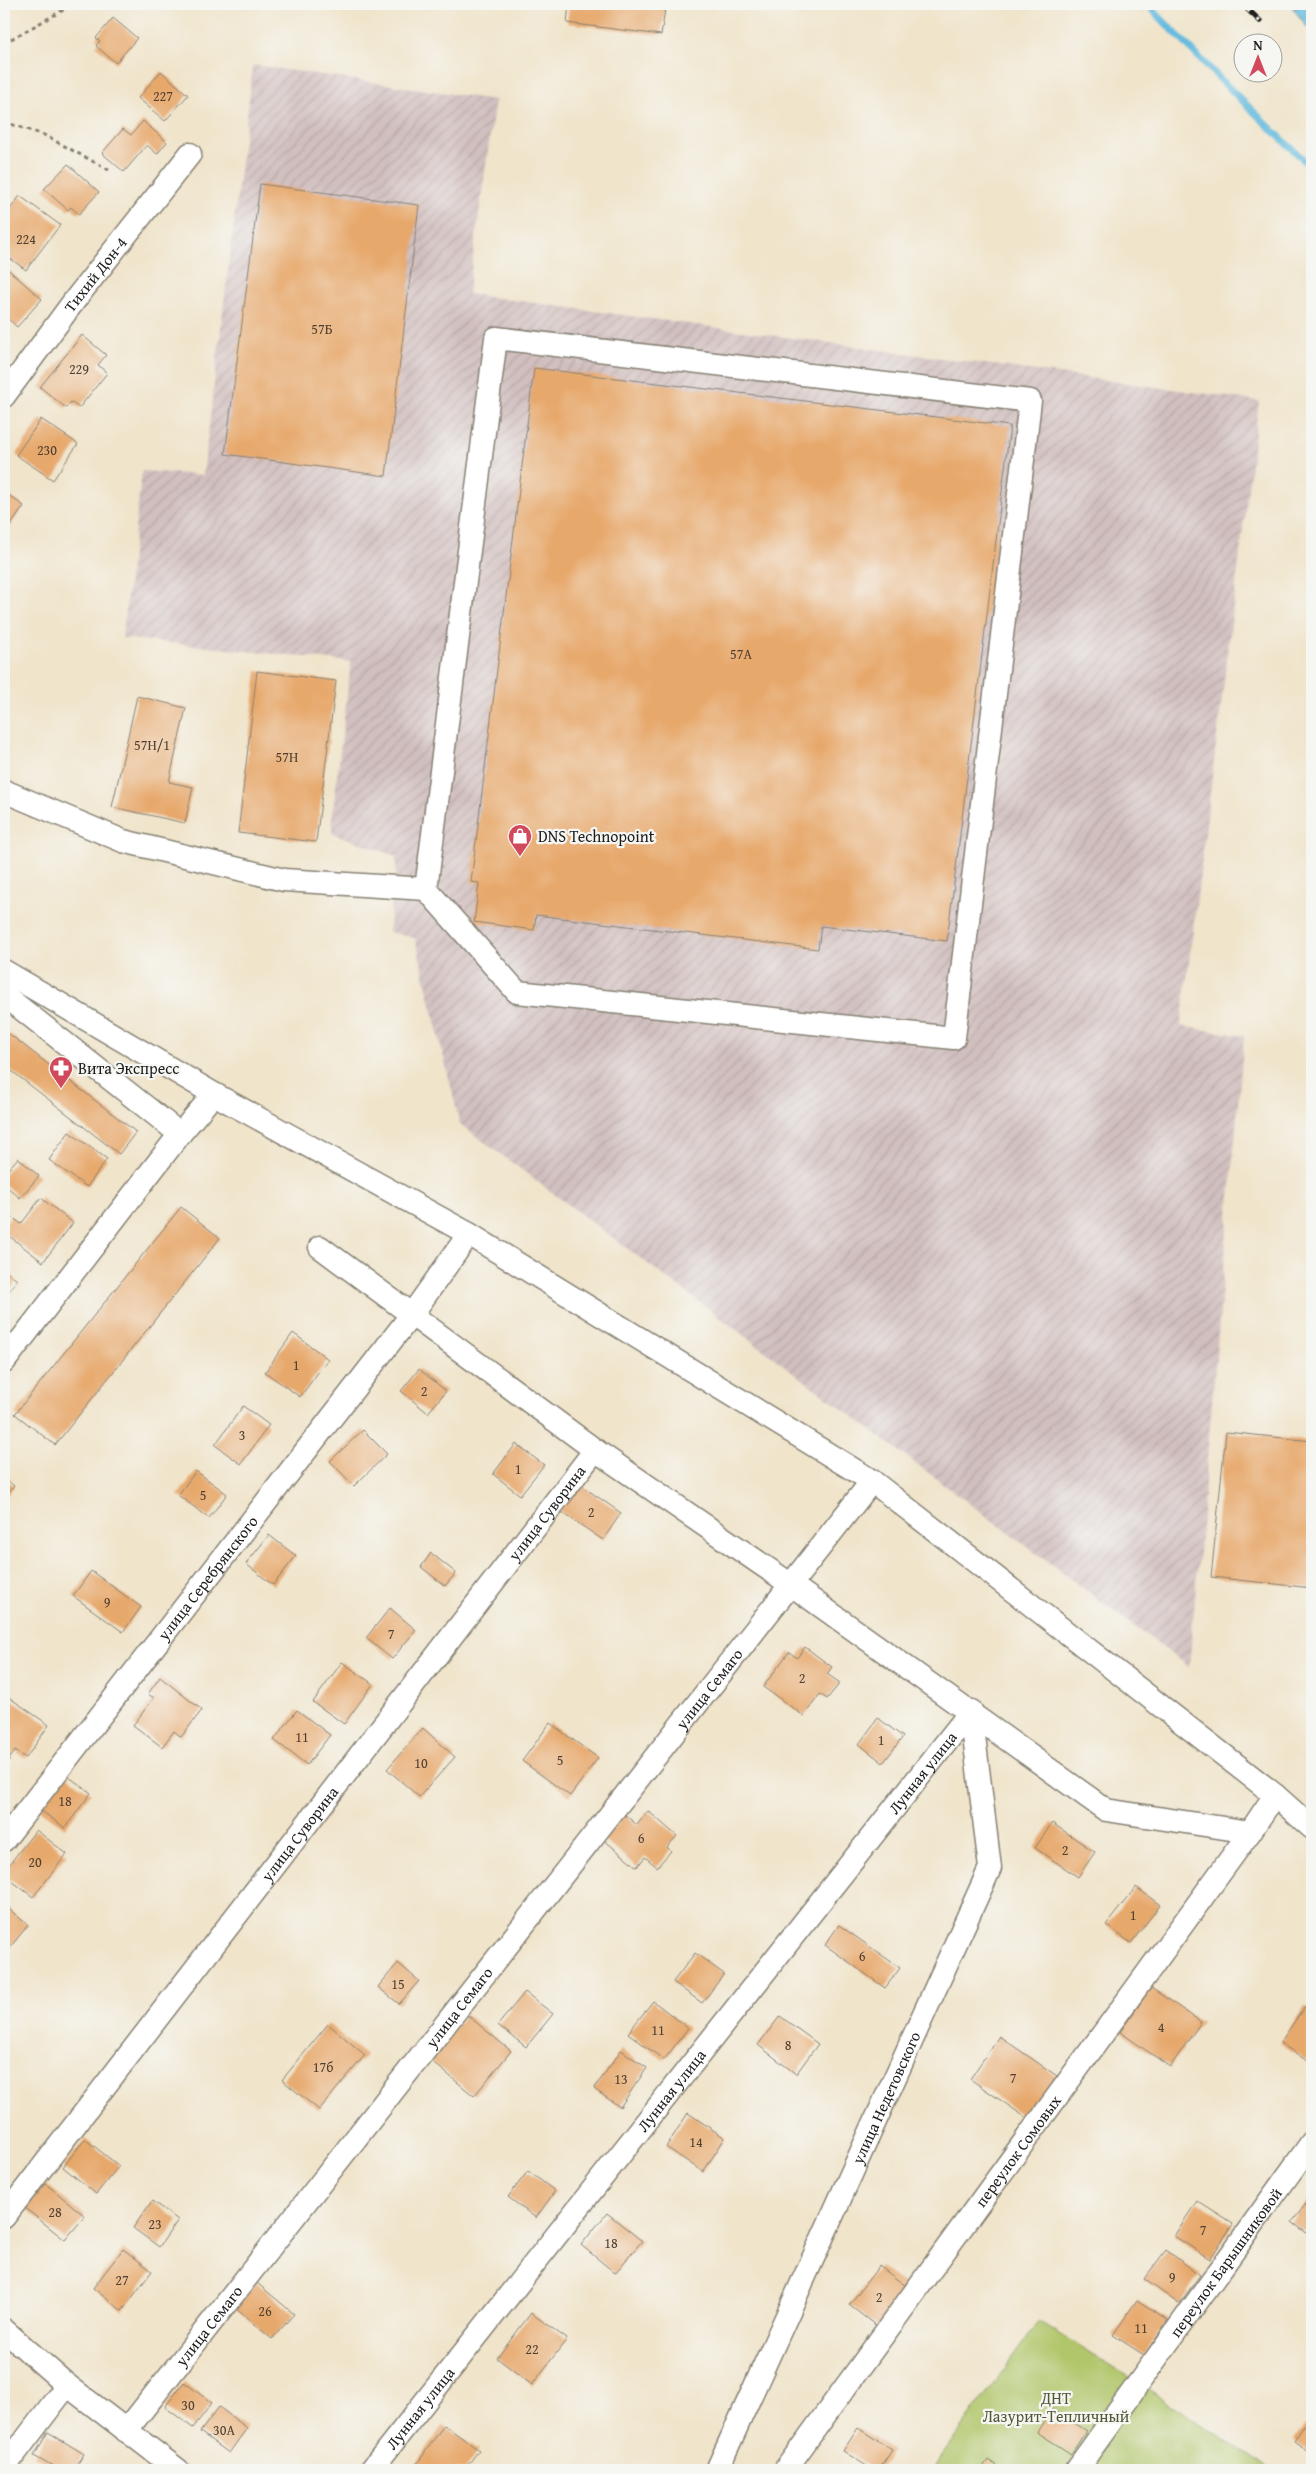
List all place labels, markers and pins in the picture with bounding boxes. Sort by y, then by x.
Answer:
shop icon: DNS Technopoint [507,823,533,857]
place label: DNS Technopoint [538,824,655,848]
pharmacy icon: Вита Экспресс [48,1055,74,1089]
place label: Вита Экспресс [78,1056,179,1080]

